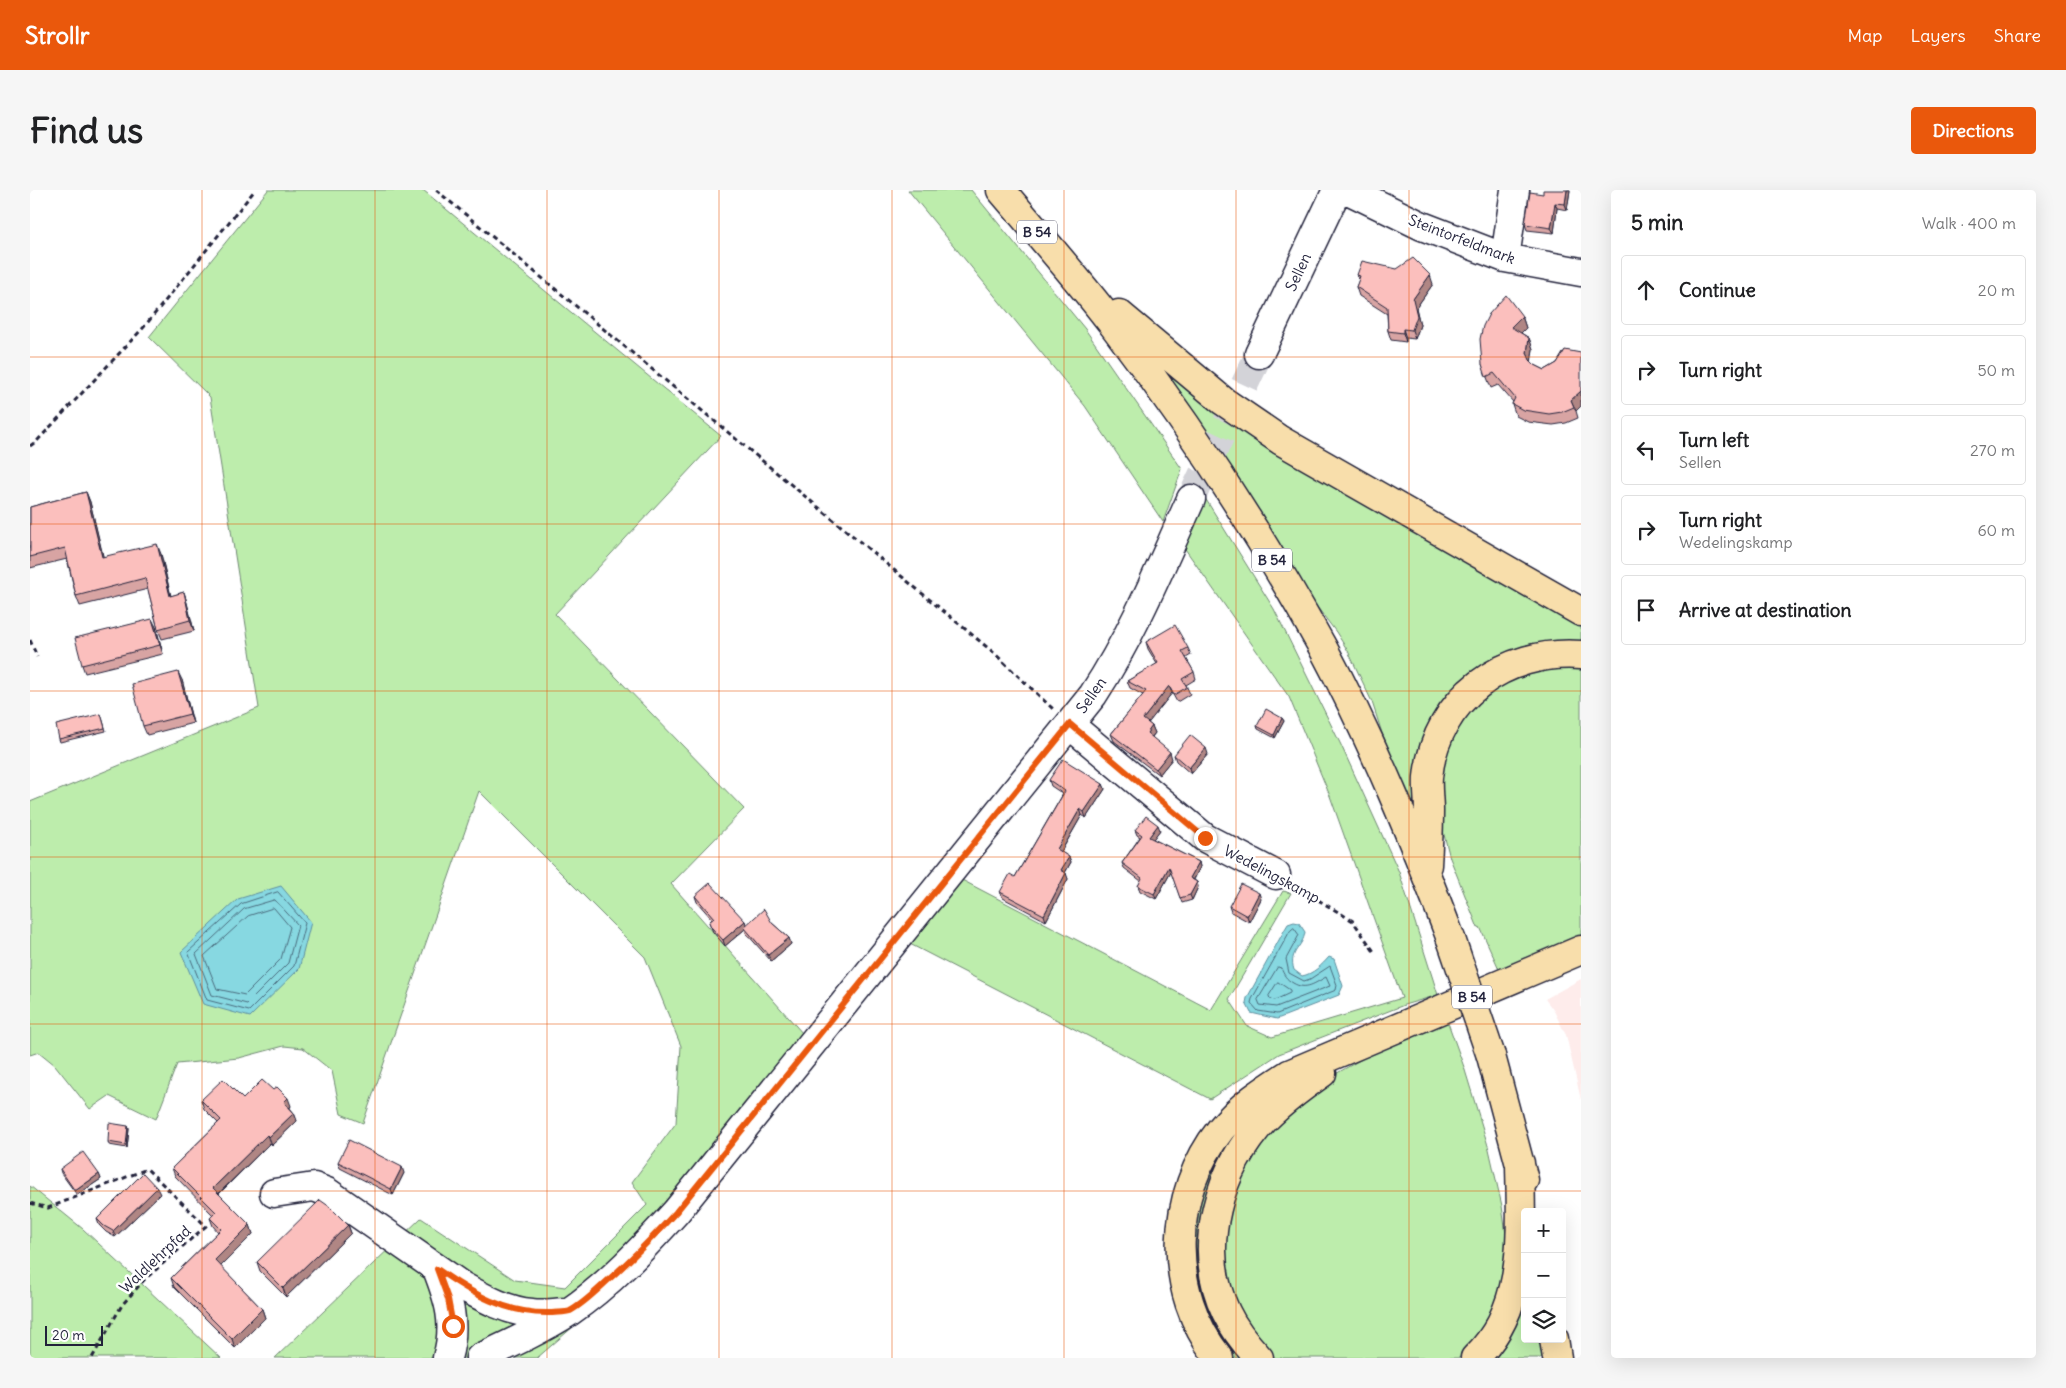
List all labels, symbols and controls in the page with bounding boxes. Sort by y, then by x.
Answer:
text: Strollr [25,20,90,50]
text: Map [1847,24,1882,47]
text: Layers [1910,24,1966,47]
text: Share [1994,24,2041,47]
button: Directions [1911,107,2036,154]
text: Find us [30,108,143,152]
text: 5 min [1631,209,1683,236]
street label: Steintorfeldmark [1406,210,1518,268]
text: Walk · 400 m [1922,213,2016,233]
road number: B 54 [1017,221,1057,244]
street label: Sellen [1281,250,1315,294]
icon: ahead [1632,276,1660,304]
text: Continue [1679,278,1756,302]
text: 20 m [1978,280,2015,300]
icon: right [1632,356,1660,384]
text: Turn right [1679,358,1762,382]
text: 50 m [1977,360,2015,380]
text: Turn left [1679,428,1749,452]
icon: left [1632,436,1660,464]
text: 270 m [1970,440,2015,460]
text: Sellen [1679,452,1722,472]
text: Turn right [1679,508,1762,532]
icon: right [1632,516,1660,544]
text: 60 m [1977,520,2015,540]
text: Wedelingskamp [1679,532,1793,552]
road number: B 54 [1252,548,1292,572]
icon: arrive [1632,596,1660,624]
text: Arrive at destination [1679,598,1852,622]
street label: Sellen [1072,673,1110,717]
route end [1194,827,1217,850]
street label: Wedelingskamp [1221,841,1323,907]
road number: B 54 [1452,986,1492,1009]
map controls [1521,1208,1566,1343]
button: + [1521,1208,1566,1253]
street label: Waldlehrpfad [115,1221,195,1297]
button: − [1521,1253,1566,1298]
button: layers [1521,1298,1566,1343]
route start [442,1315,465,1338]
scale bar [45,1323,102,1346]
text: 20 m [52,1326,85,1344]

